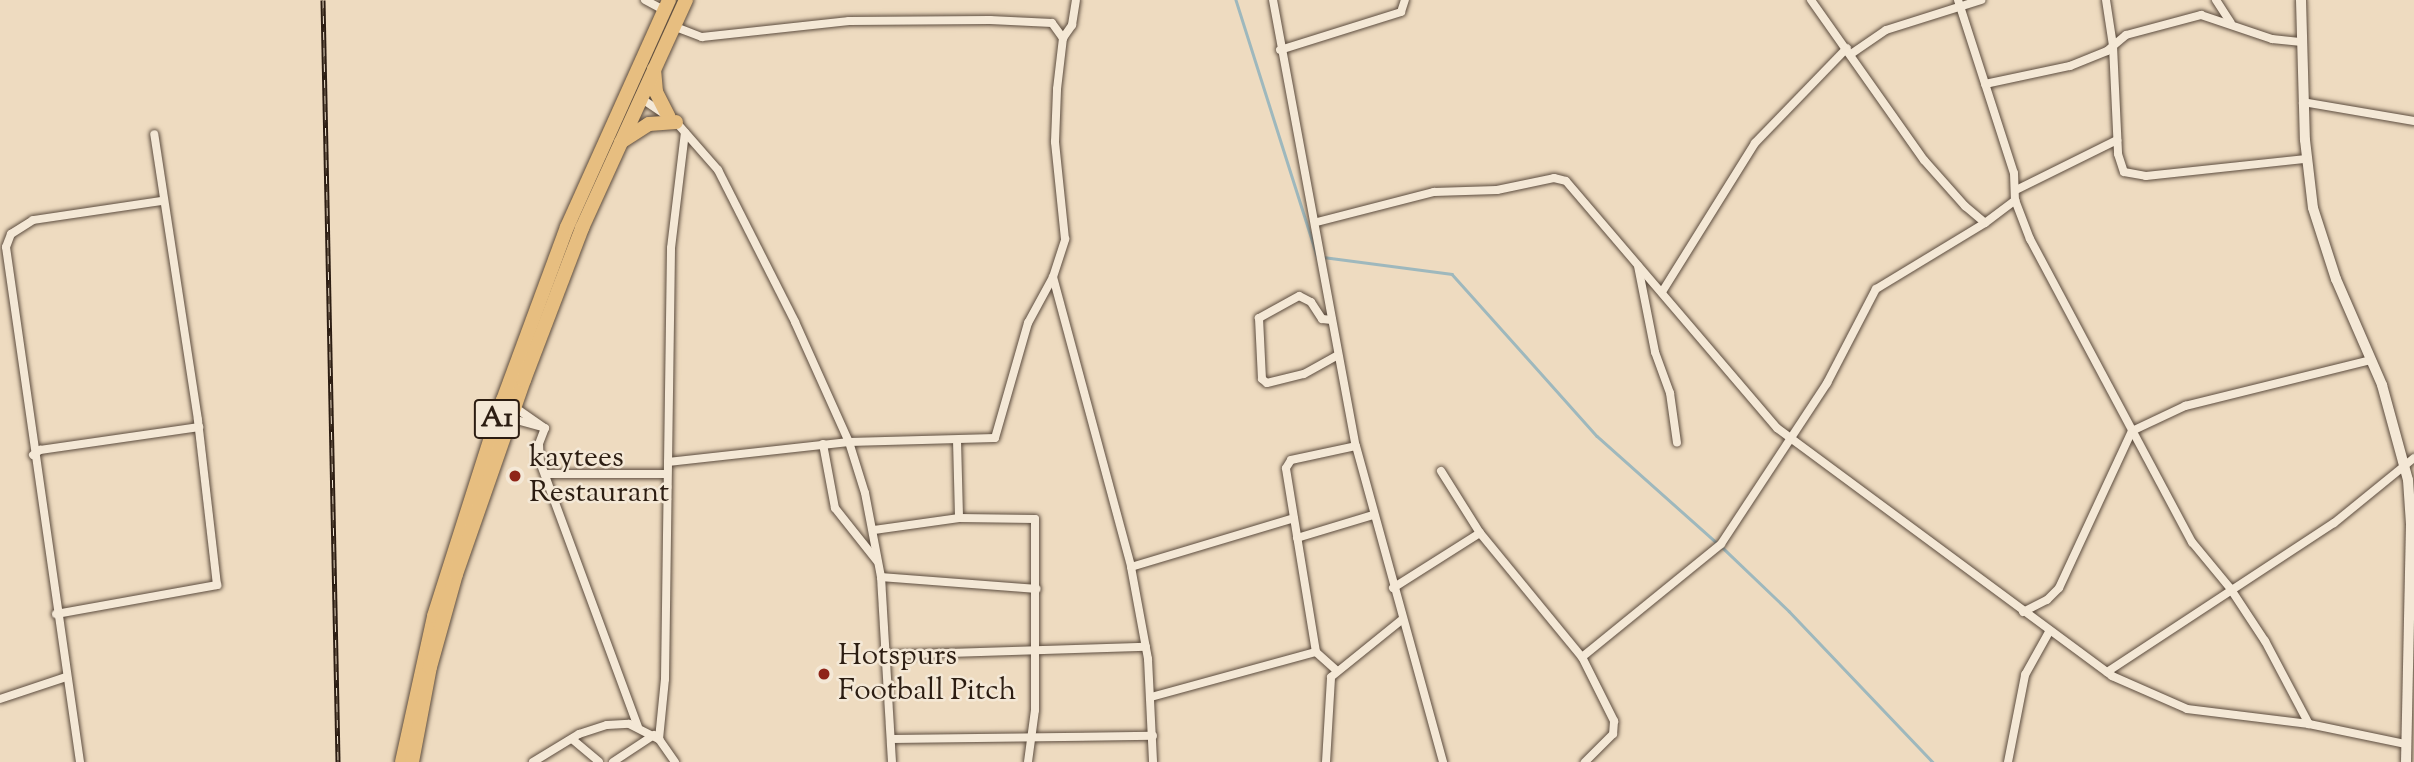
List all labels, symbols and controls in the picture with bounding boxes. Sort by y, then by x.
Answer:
road number: A1 [472,394,522,444]
place label: kaytees Restaurant [529,441,669,512]
marker: kaytees Restaurant [507,468,523,484]
place label: Hotspurs Football Pitch [838,639,1016,710]
marker: Hotspurs Football Pitch [816,666,832,682]

